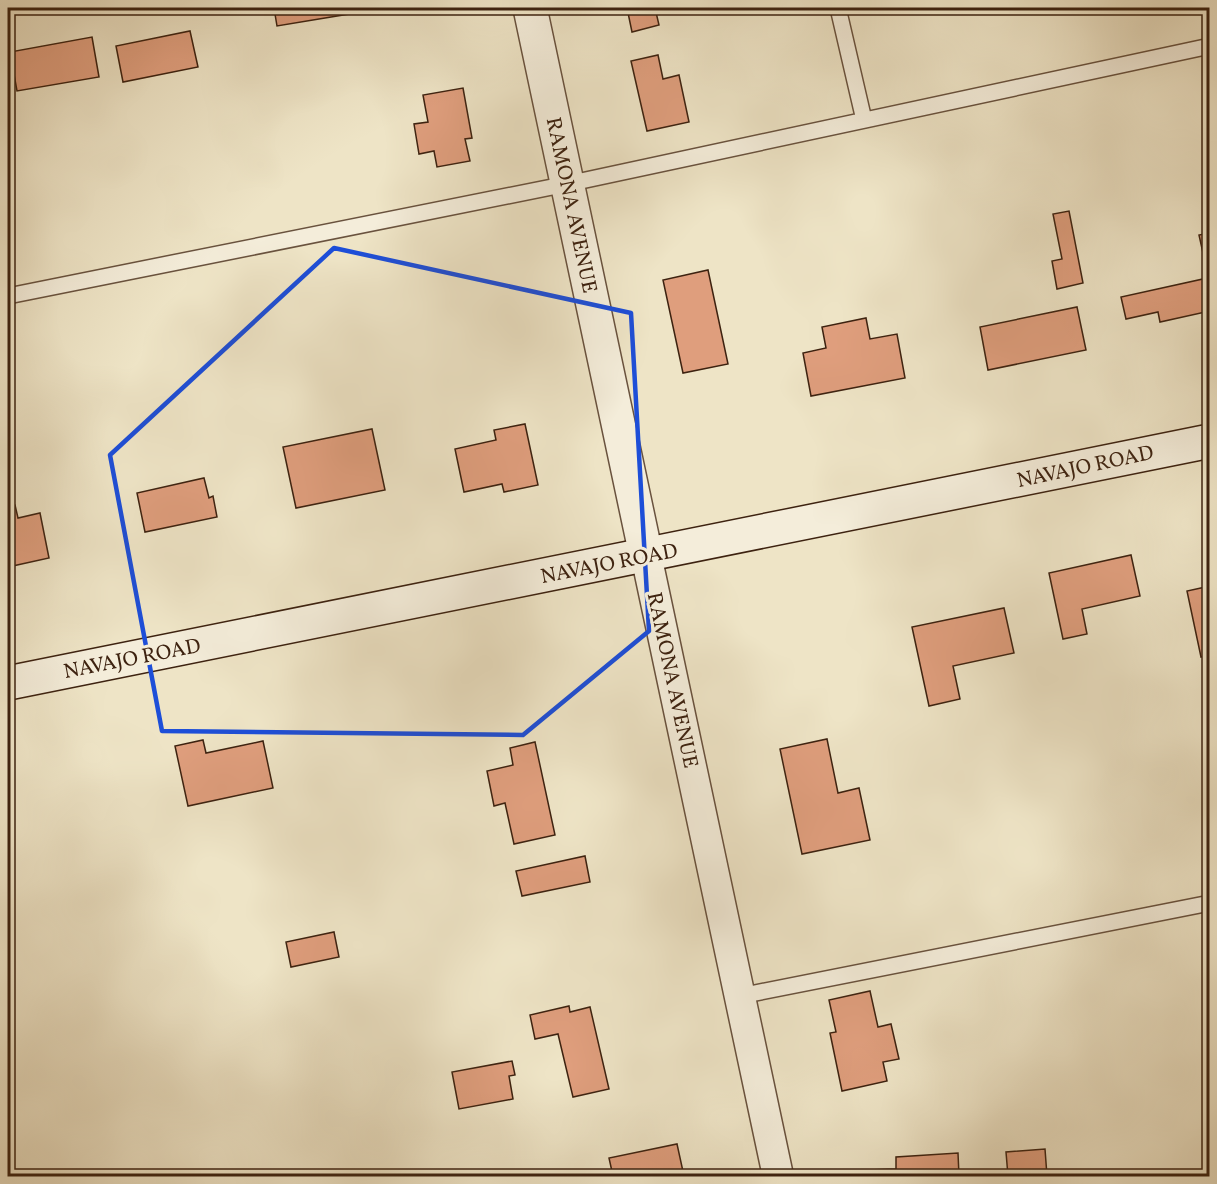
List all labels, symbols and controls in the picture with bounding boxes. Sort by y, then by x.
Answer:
street label: RAMONA AVENUE [538,115,603,296]
street label: NAVAJO ROAD [1014,439,1156,496]
street label: NAVAJO ROAD [538,537,680,592]
street label: RAMONA AVENUE [639,590,704,771]
street label: NAVAJO ROAD [61,632,203,687]

